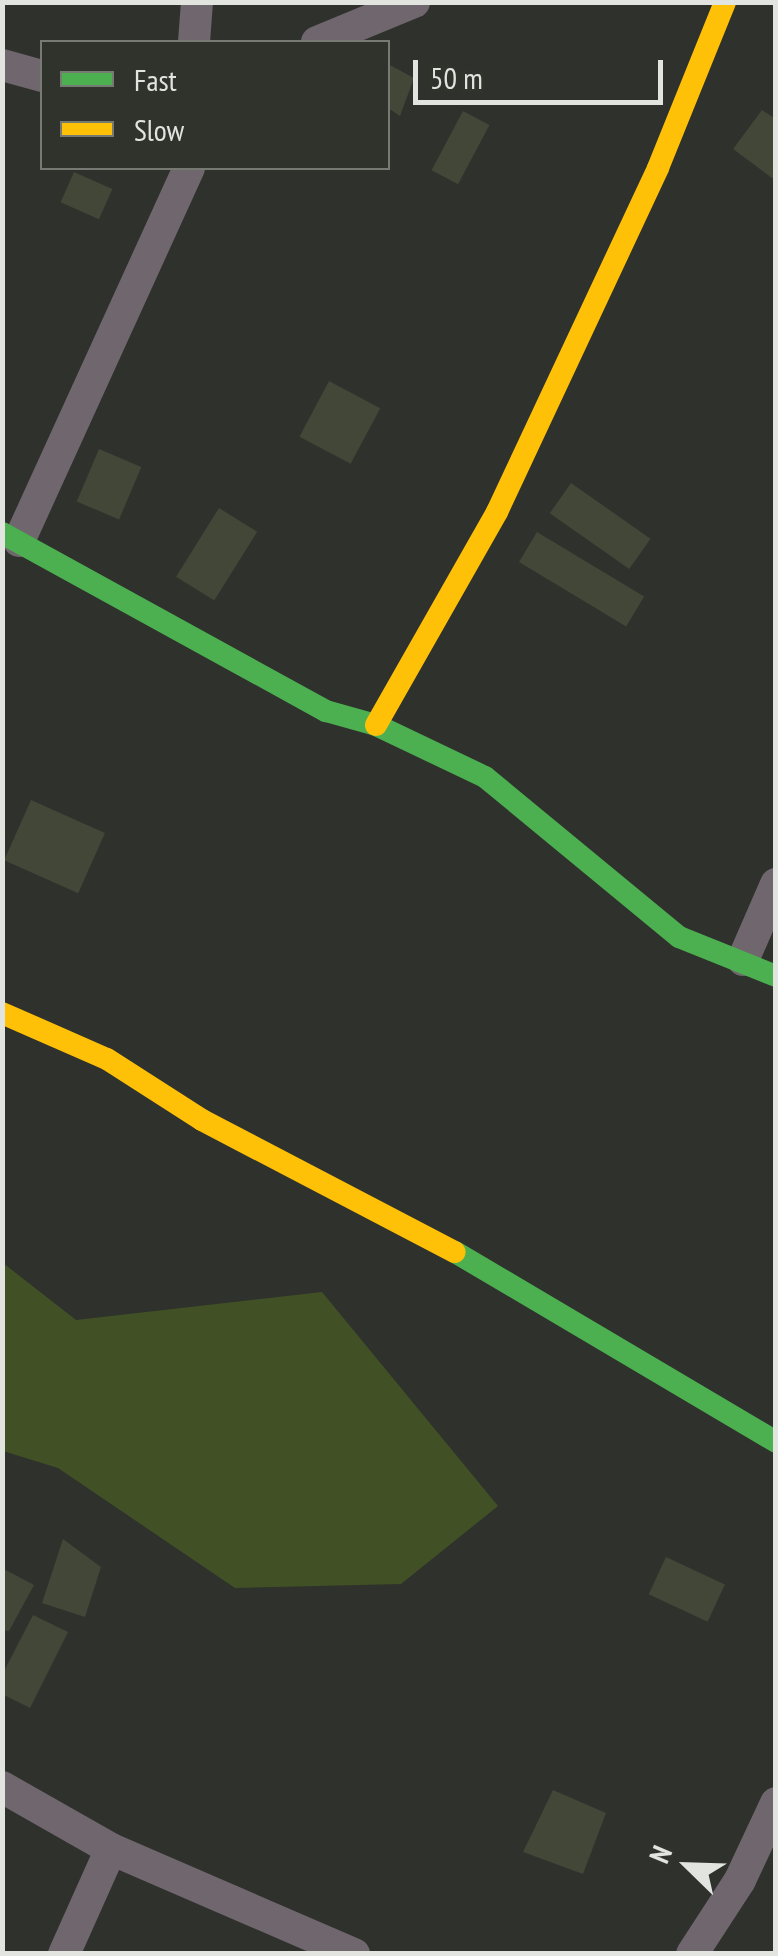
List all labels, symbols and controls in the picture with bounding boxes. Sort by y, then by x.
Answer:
legend [40,40,390,170]
scale bar [418,40,668,102]
text: 50 m [430,58,483,97]
text: Fast [134,60,177,99]
text: Slow [134,110,184,149]
north arrow [638,1816,738,1916]
text: N [640,1840,680,1868]

